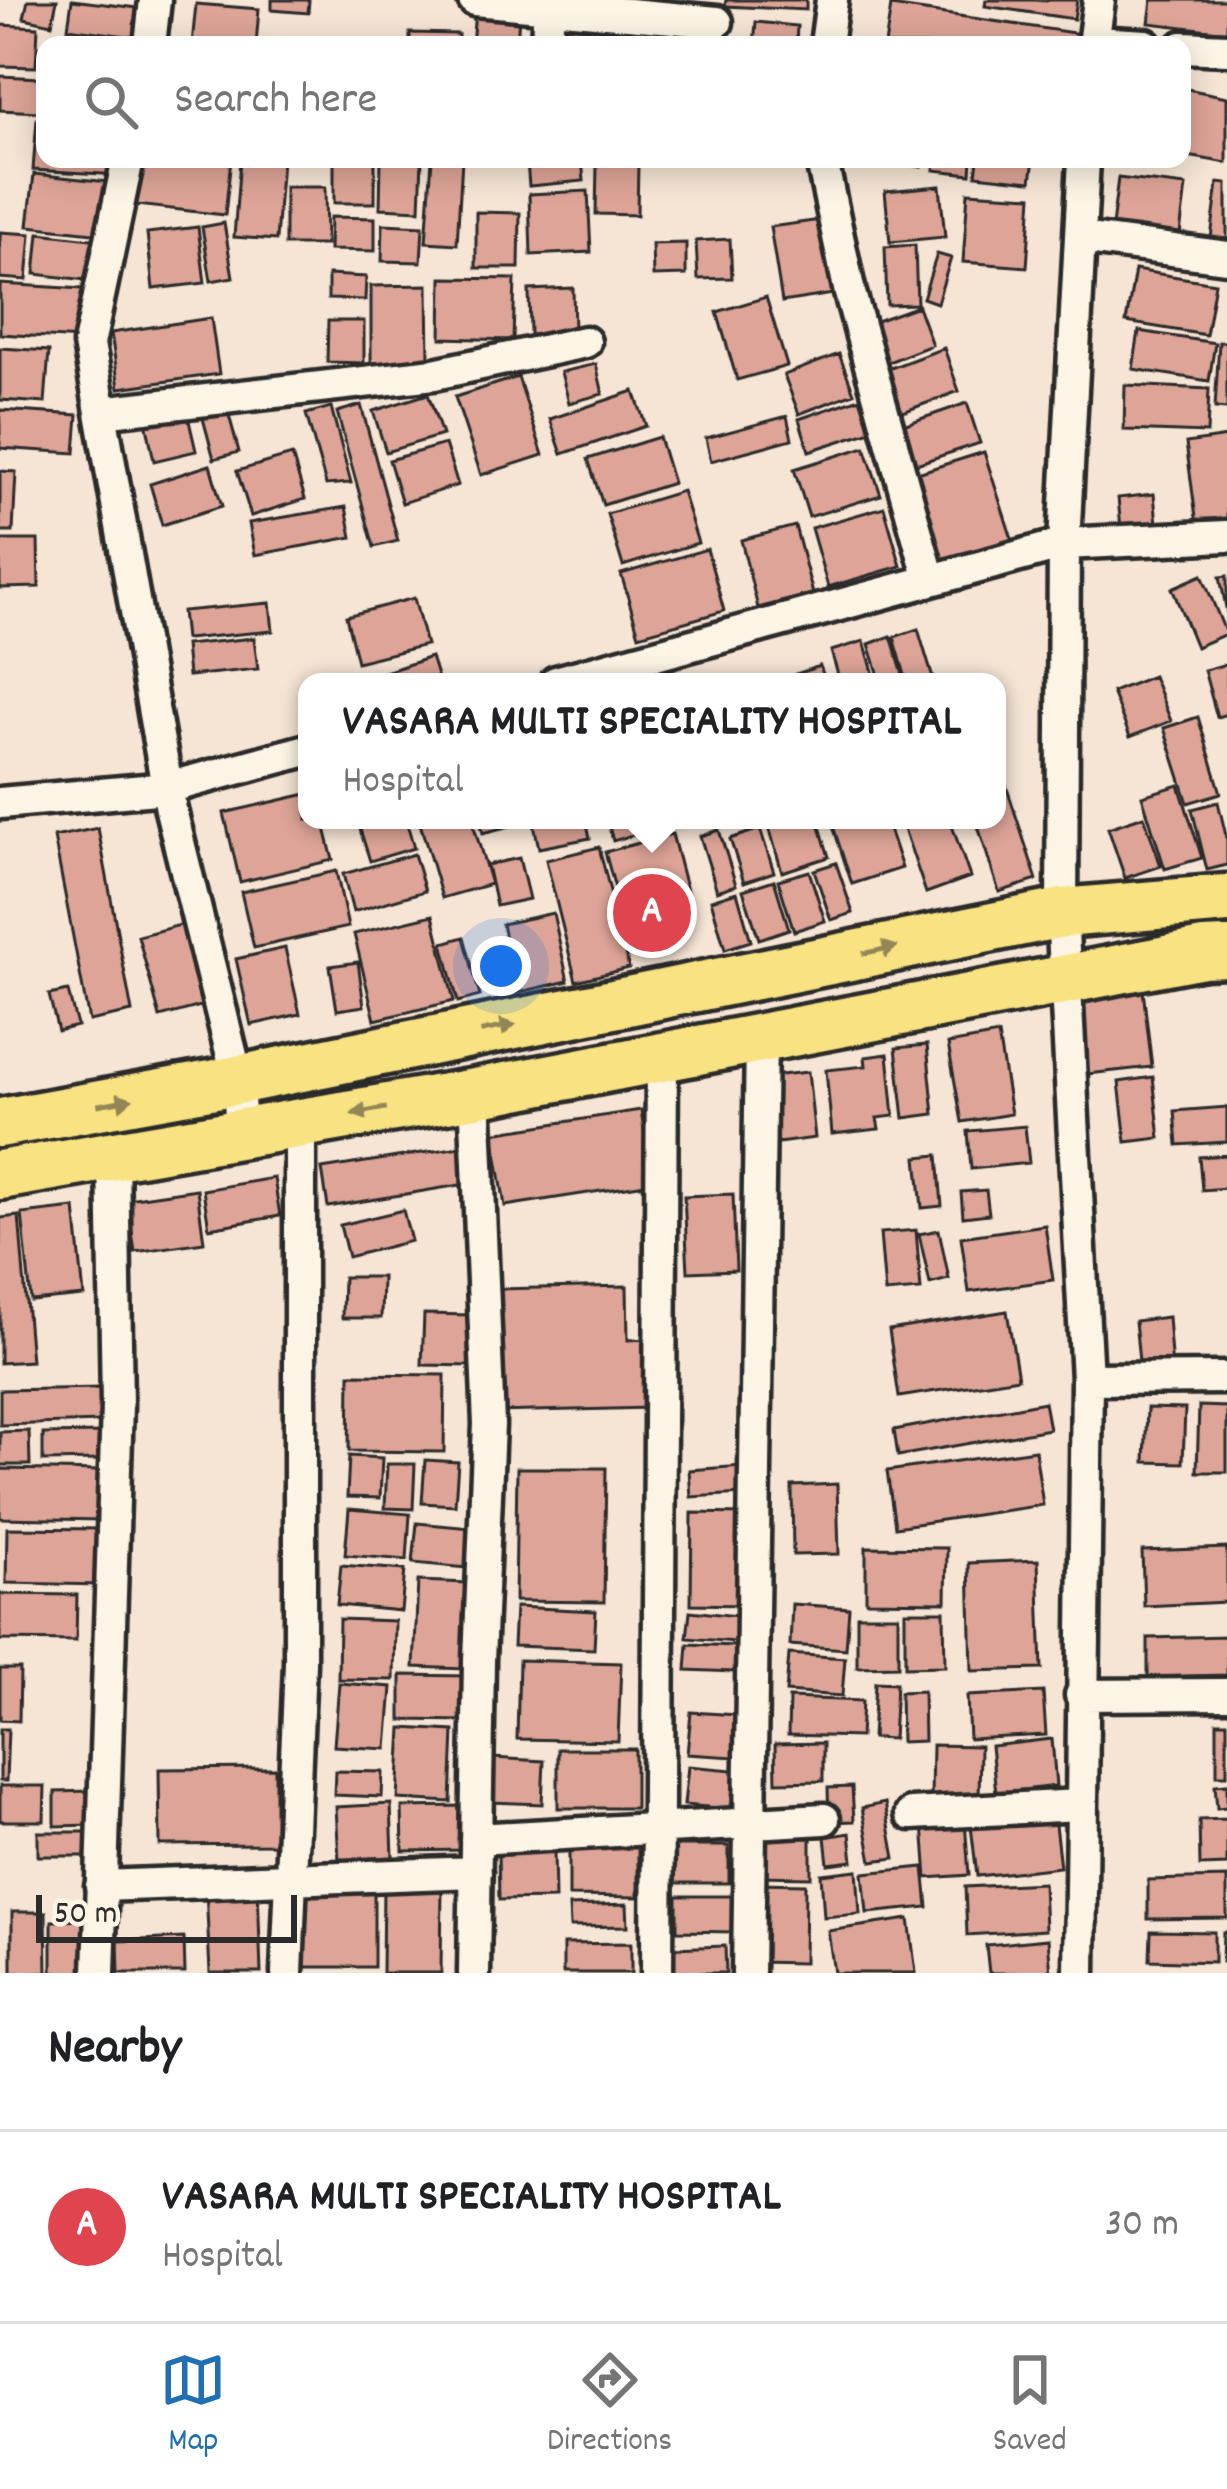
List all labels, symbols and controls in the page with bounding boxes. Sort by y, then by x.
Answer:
search box [36,36,1191,168]
icon: search [78,69,144,135]
text: Search here [174,70,377,134]
popup [298,673,1006,829]
text: VASARA MULTI SPECIALITY HOSPITAL [343,692,961,756]
text: Hospital [343,756,463,811]
pin: A [613,868,691,958]
your location [471,936,531,996]
one-way arrow [862,940,900,959]
one-way arrow [480,1018,517,1037]
one-way arrow [97,1092,134,1111]
one-way arrow [350,1102,387,1121]
scale bar [36,1889,297,1942]
text: 50 m [54,1892,118,1939]
text: Nearby [48,2015,181,2087]
text: VASARA MULTI SPECIALITY HOSPITAL [162,2167,781,2231]
text: A [76,2199,98,2254]
text: 30 m [1105,2199,1179,2254]
text: Hospital [162,2231,283,2286]
tab: Map [160,2347,226,2466]
tab: Directions [547,2347,672,2466]
tab: Saved [993,2347,1067,2466]

